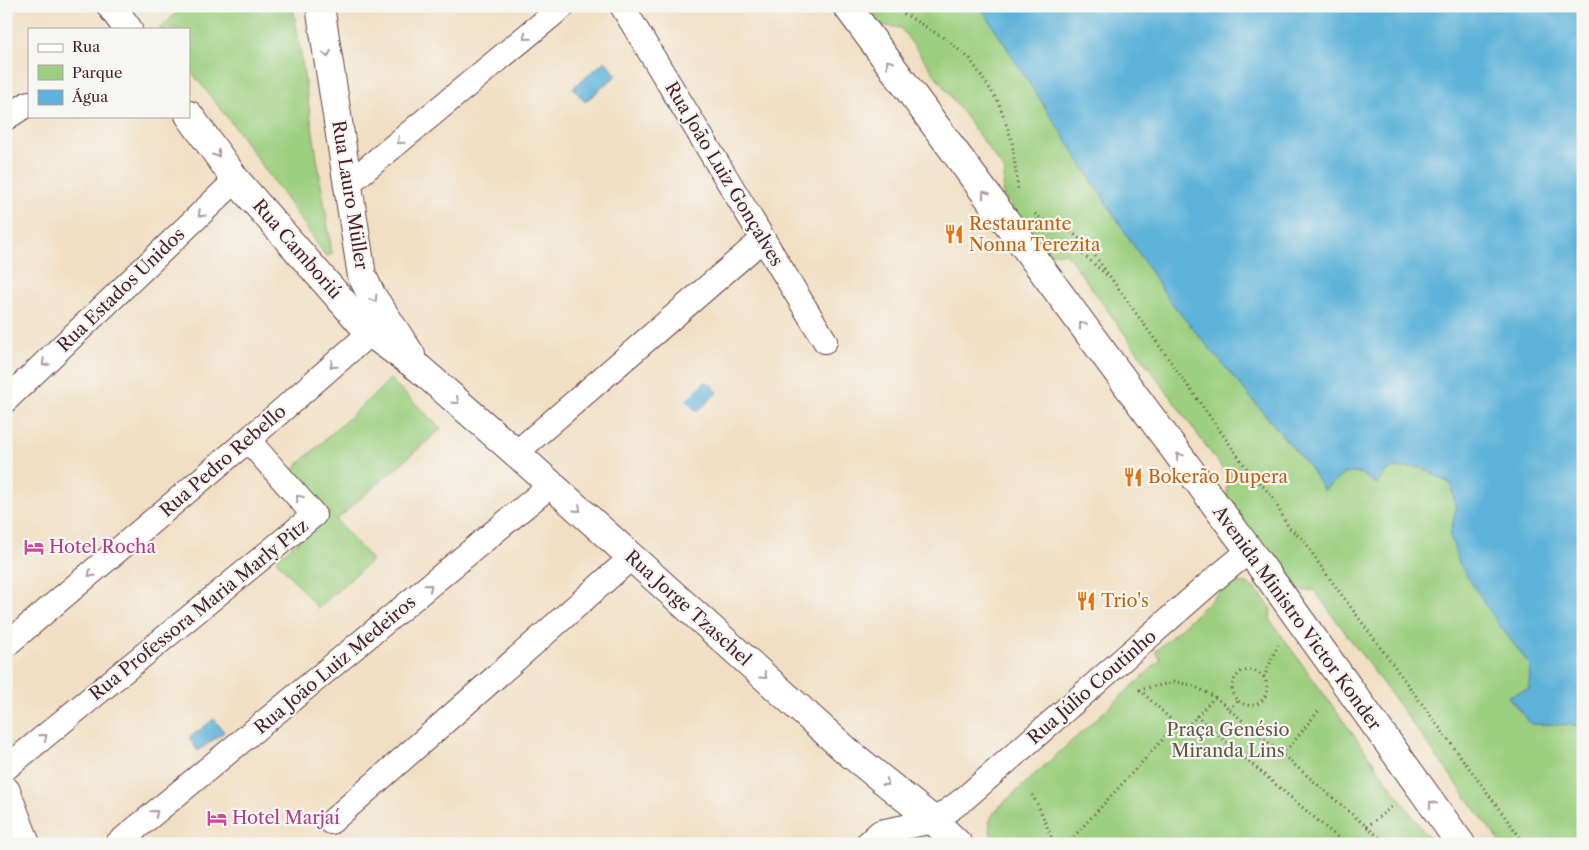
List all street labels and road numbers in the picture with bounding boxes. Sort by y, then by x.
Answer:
street label: Rua João Luiz Gonçalves [660,78,788,270]
street label: Rua Lauro Müller [327,119,373,272]
street label: Rua Camboriú [248,195,346,303]
street label: Rua Estados Unidos [53,223,189,357]
street label: Rua Pedro Rebello [155,400,291,522]
street label: Avenida Ministro Victor Konder [1208,501,1386,735]
street label: Rua Professora Maria Marly Pitz [85,515,313,705]
street label: Rua Jorge Tzaschel [620,546,756,670]
street label: Rua João Luiz Medeiros [250,591,420,739]
street label: Rua Júlio Coutinho [1023,625,1161,749]

